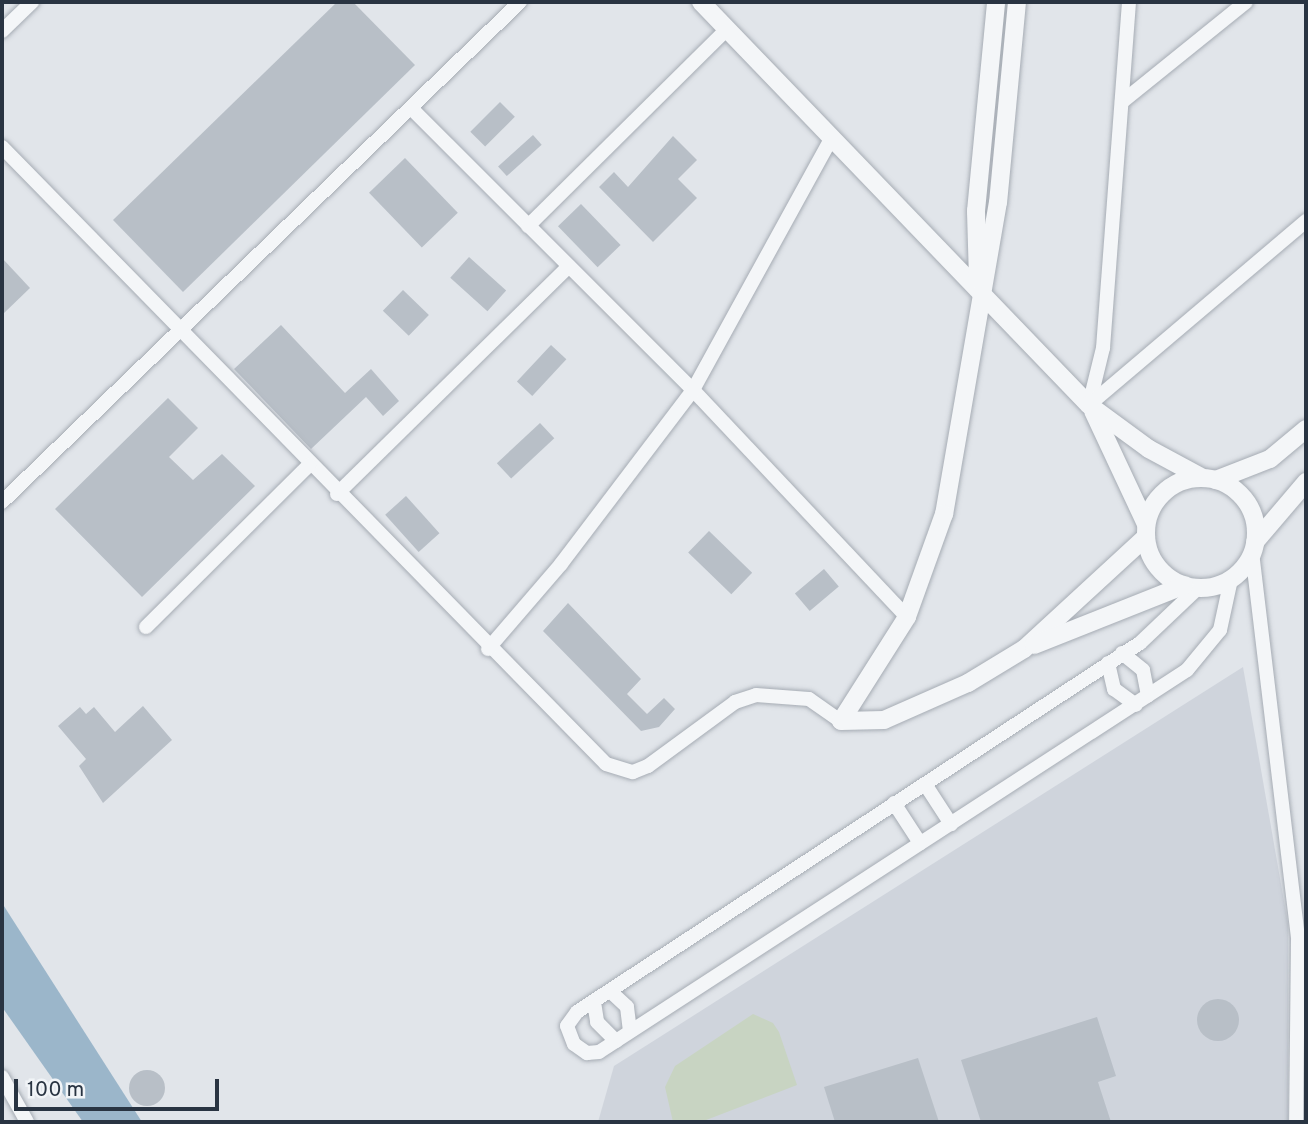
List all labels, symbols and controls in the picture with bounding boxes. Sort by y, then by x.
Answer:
scale bar [18,1064,222,1108]
text: 100 m [27,1077,84,1104]

